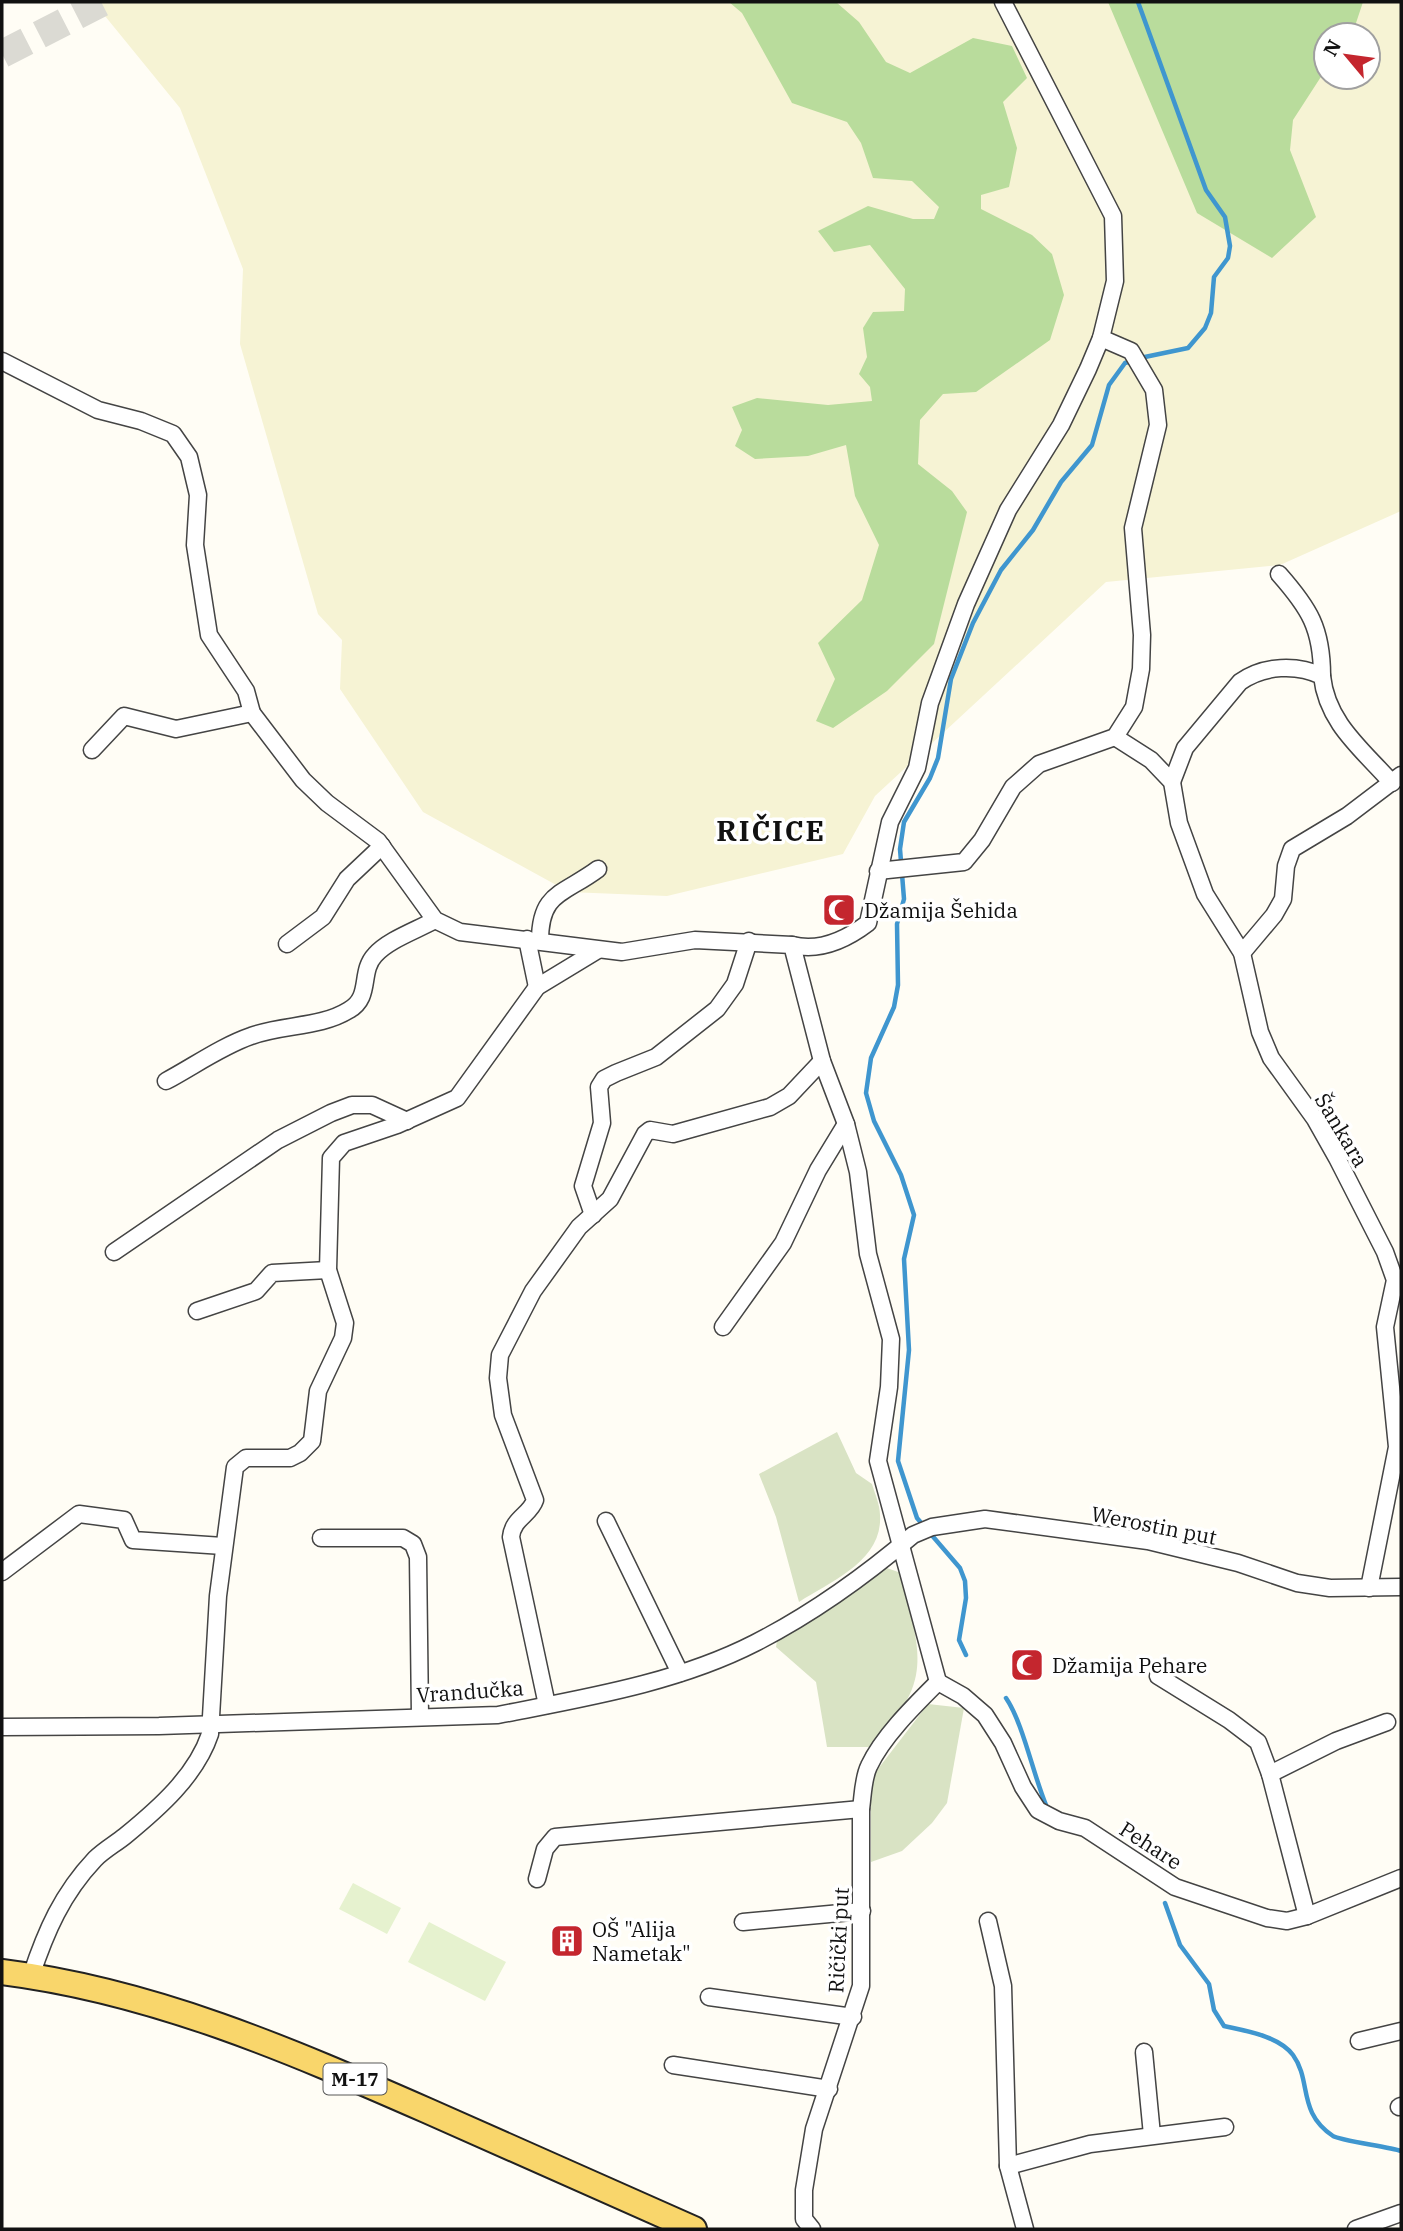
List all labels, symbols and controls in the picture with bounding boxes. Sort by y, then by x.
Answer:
north arrow [1312,21,1382,91]
text: N [1318,35,1346,60]
district label: RIČICE [716,812,826,849]
mosque icon: Džamija Šehida [820,891,858,929]
place label: Džamija Šehida [864,896,1018,924]
street label: Šankara [1309,1088,1375,1172]
street label: Werostin put [1089,1499,1219,1551]
mosque icon: Džamija Pehare [1008,1646,1046,1684]
place label: Džamija Pehare [1052,1651,1207,1679]
street label: Vrandučka [415,1673,525,1709]
street label: Pehare [1114,1814,1188,1876]
street label: Ričički put [821,1886,855,1994]
place label: OŠ "Alija Nametak" [592,1915,691,1967]
building icon: OŠ "Alija Nametak" [548,1922,586,1960]
road number: M-17 [324,2064,386,2094]

